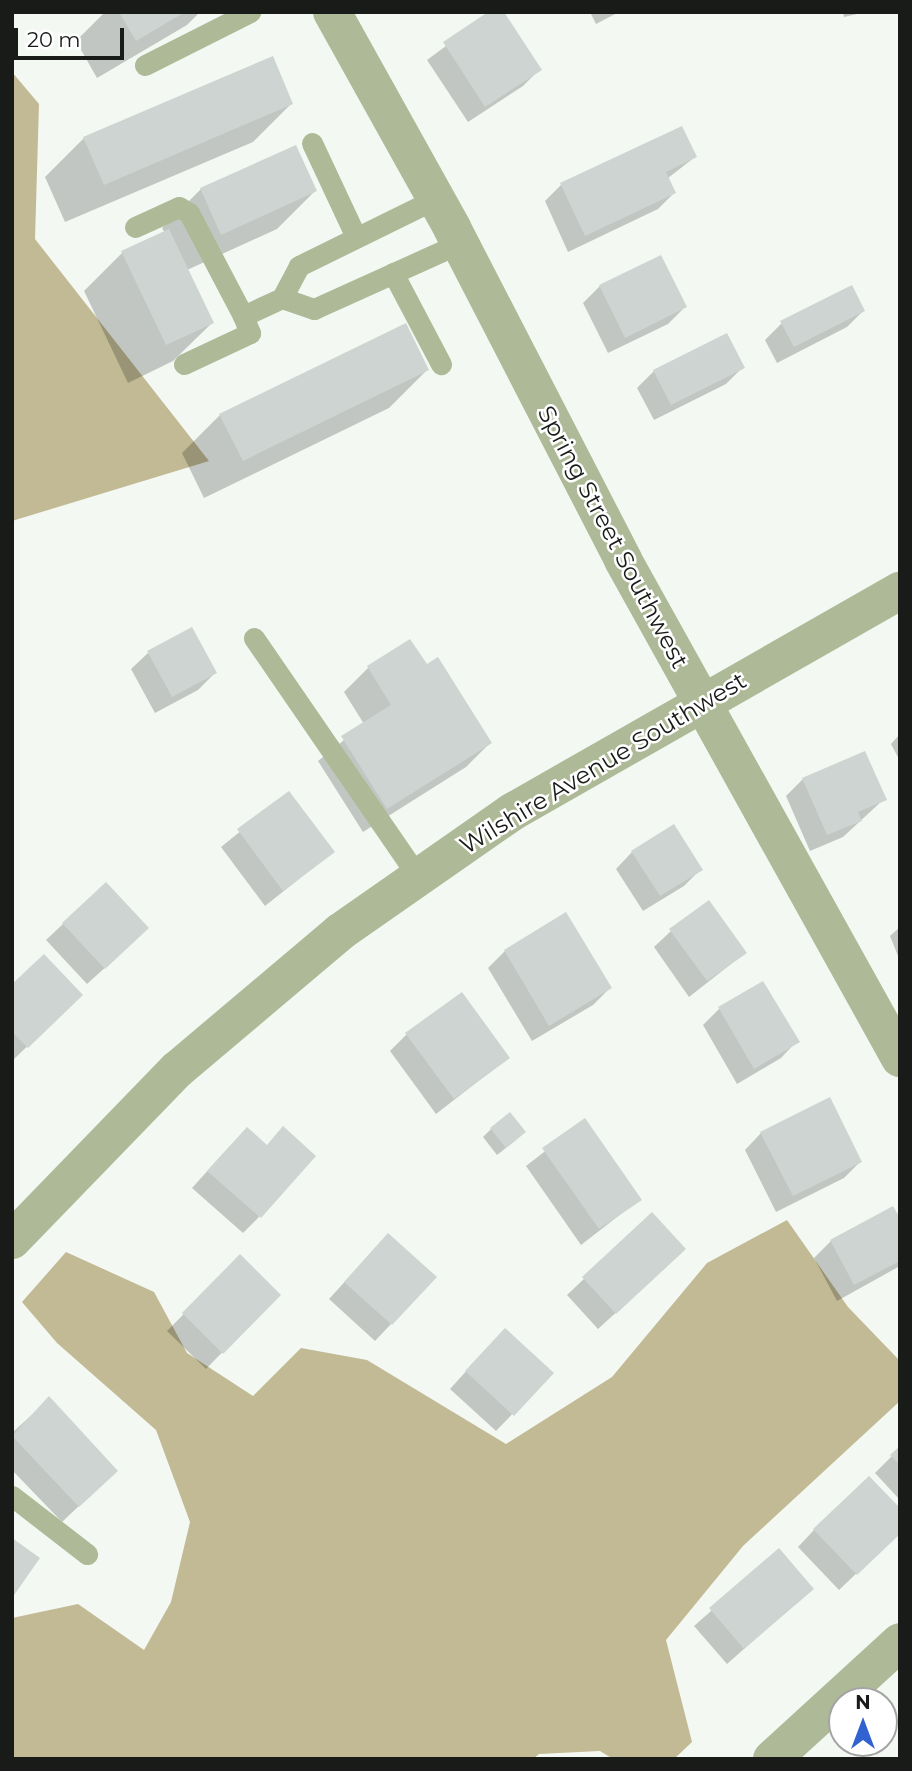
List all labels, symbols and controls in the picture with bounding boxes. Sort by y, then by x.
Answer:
scale bar [18,14,128,58]
text: 20 m [27,27,81,52]
street label: Spring Street Southwest [531,401,695,673]
street label: Wilshire Avenue Southwest [455,666,751,860]
north arrow [828,1687,898,1757]
text: N [855,1691,871,1714]

